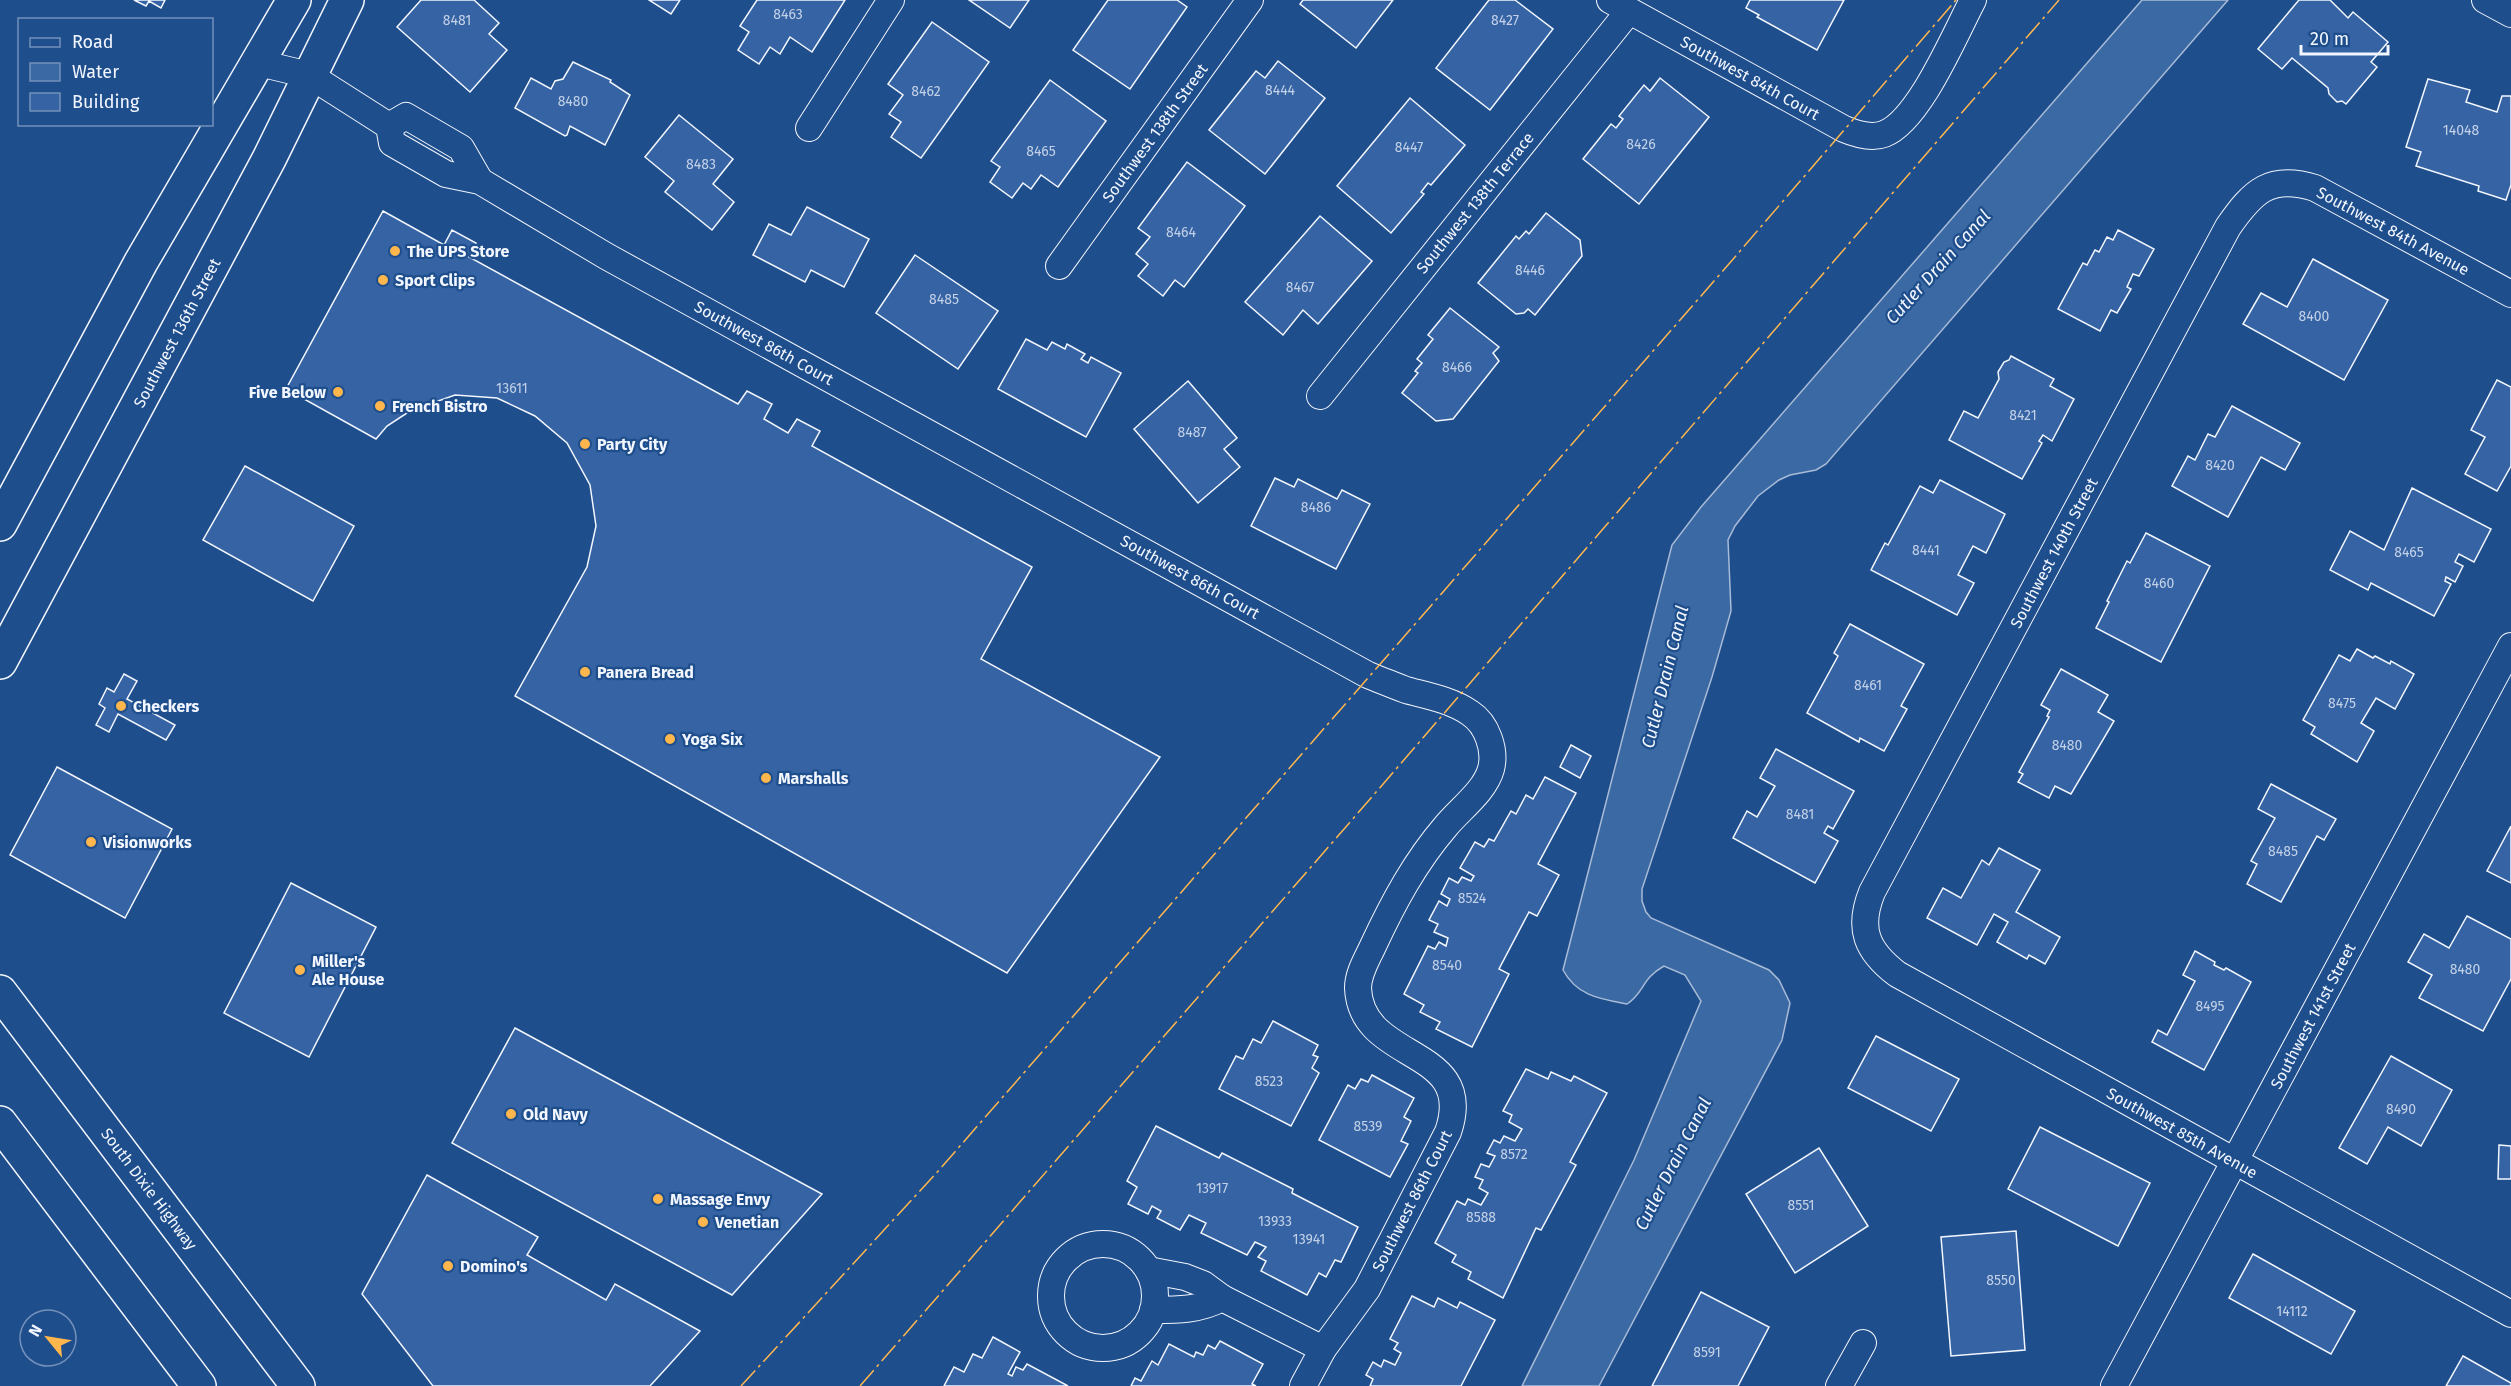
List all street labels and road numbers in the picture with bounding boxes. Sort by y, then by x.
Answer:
street label: Southwest 84th Court [1677,32,1823,124]
street label: Southwest 138th Street [1098,60,1212,206]
street label: Southwest 138th Terrace [1412,129,1538,277]
street label: Southwest 84th Avenue [2313,183,2473,279]
street label: Southwest 136th Street [130,255,225,411]
street label: Southwest 86th Court [691,297,837,389]
street label: Southwest 140th Street [2006,474,2102,631]
street label: Southwest 86th Court [1117,531,1263,623]
street label: Southwest 141st Street [2266,940,2360,1092]
street label: Southwest 85th Avenue [2103,1084,2261,1182]
street label: South Dixie Highway [97,1124,201,1254]
street label: Southwest 86th Court [1368,1127,1456,1275]

